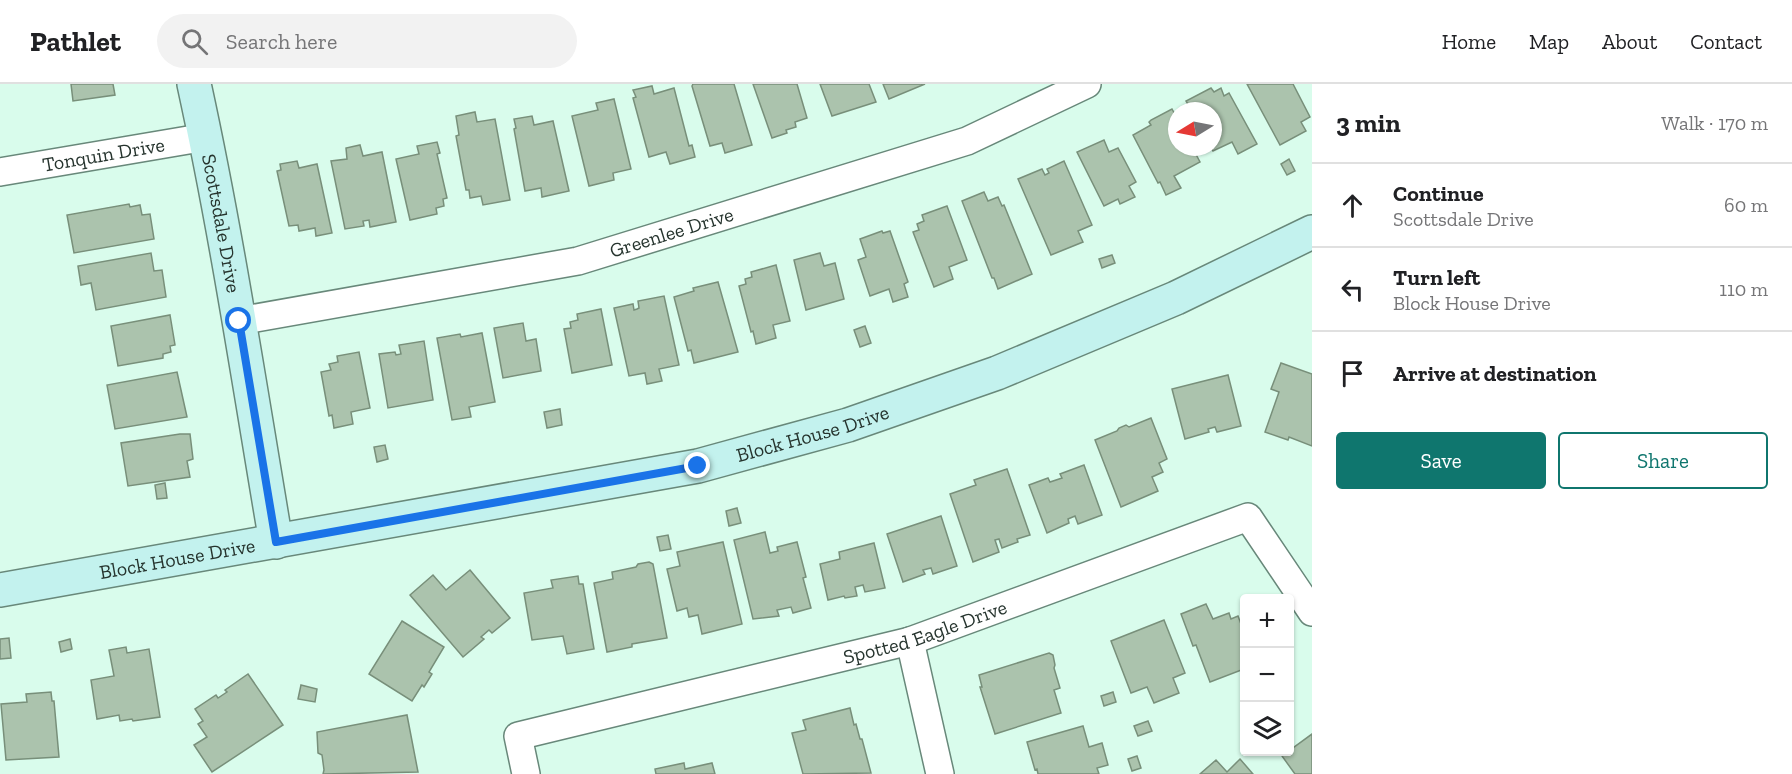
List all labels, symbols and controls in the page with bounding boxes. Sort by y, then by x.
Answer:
search box [157,14,577,68]
text: Pathlet [30,25,121,58]
icon: search [178,25,211,58]
text: Search here [226,28,337,55]
text: Home [1442,29,1496,54]
text: Map [1529,29,1569,54]
text: About [1602,29,1657,54]
text: Contact [1690,29,1762,54]
north arrow [1168,102,1222,156]
text: 3 min [1336,107,1401,139]
text: Walk · 170 m [1661,111,1768,135]
street label: Tonquin Drive [41,132,166,177]
street label: Scottsdale Drive [197,152,246,295]
text: Continue [1393,180,1484,207]
icon: ahead [1336,189,1369,222]
text: 60 m [1724,193,1768,217]
street label: Greenlee Drive [607,202,736,263]
text: Scottsdale Drive [1393,207,1534,231]
text: Turn left [1393,264,1480,291]
icon: left [1336,273,1369,306]
text: 110 m [1719,277,1768,301]
text: Block House Drive [1393,291,1551,315]
route start [225,307,251,333]
icon: arrive [1336,357,1369,390]
text: Arrive at destination [1393,360,1596,387]
street label: Block House Drive [734,400,892,467]
button: Save [1336,432,1546,489]
button: Share [1558,432,1768,489]
route end [684,452,710,478]
street label: Block House Drive [97,533,257,584]
map controls [1240,594,1294,756]
button: + [1240,594,1294,648]
street label: Spotted Eagle Drive [841,595,1010,669]
button: − [1240,648,1294,702]
button: layers [1240,702,1294,756]

